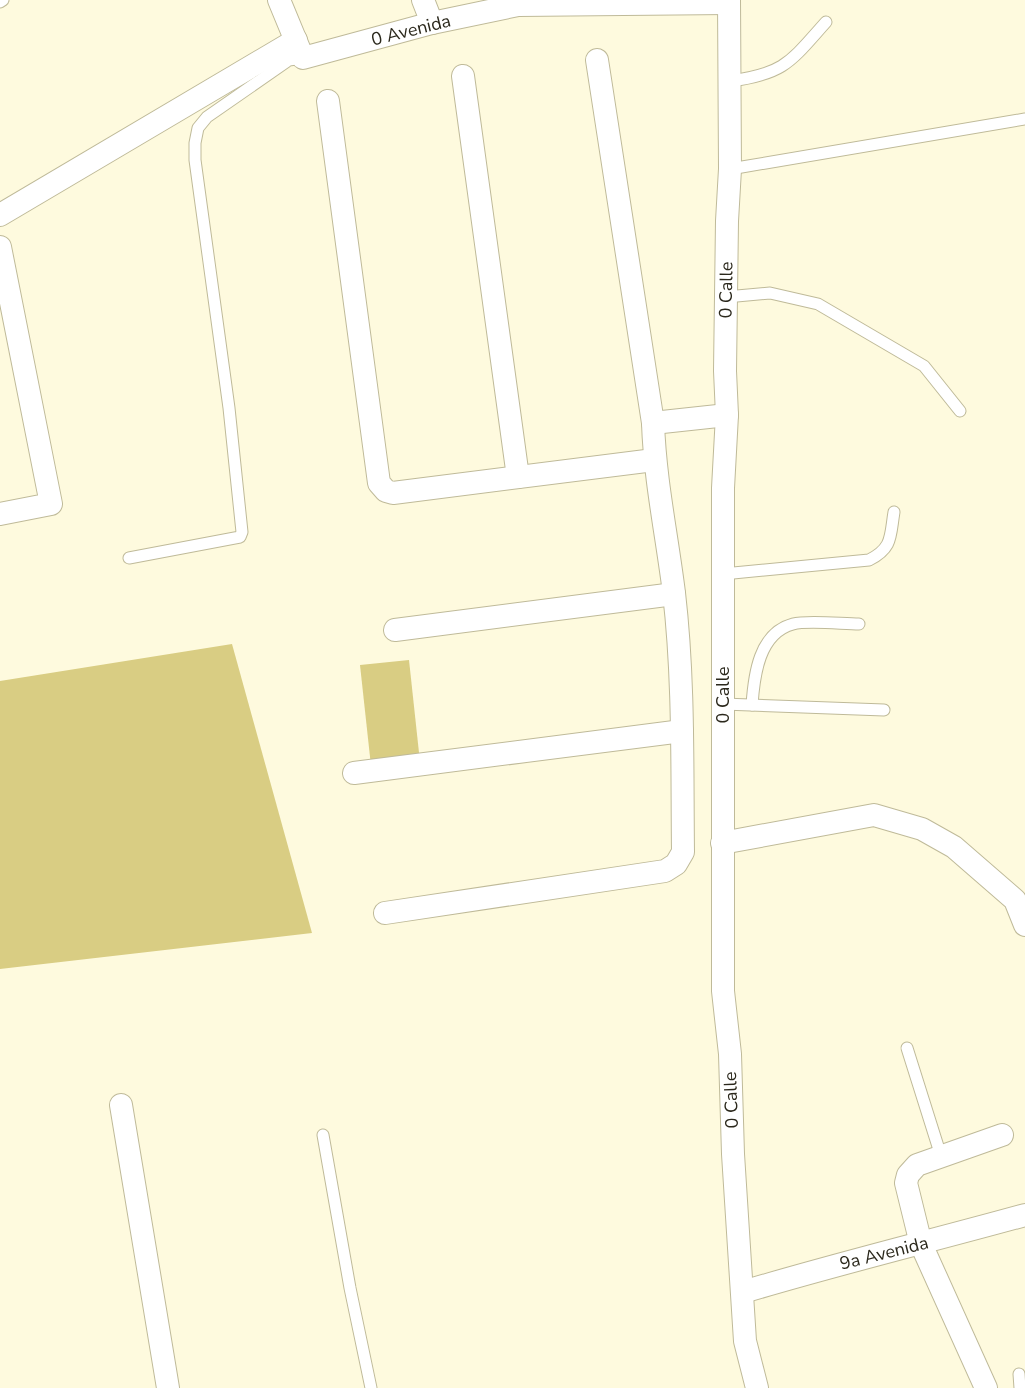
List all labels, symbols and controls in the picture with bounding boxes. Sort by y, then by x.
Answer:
street label: 0 Avenida [369,9,453,51]
street label: 0 Calle [714,261,738,319]
street label: 0 Calle [711,667,735,723]
street label: 0 Calle [718,1071,744,1129]
street label: 9a Avenida [837,1230,931,1276]

